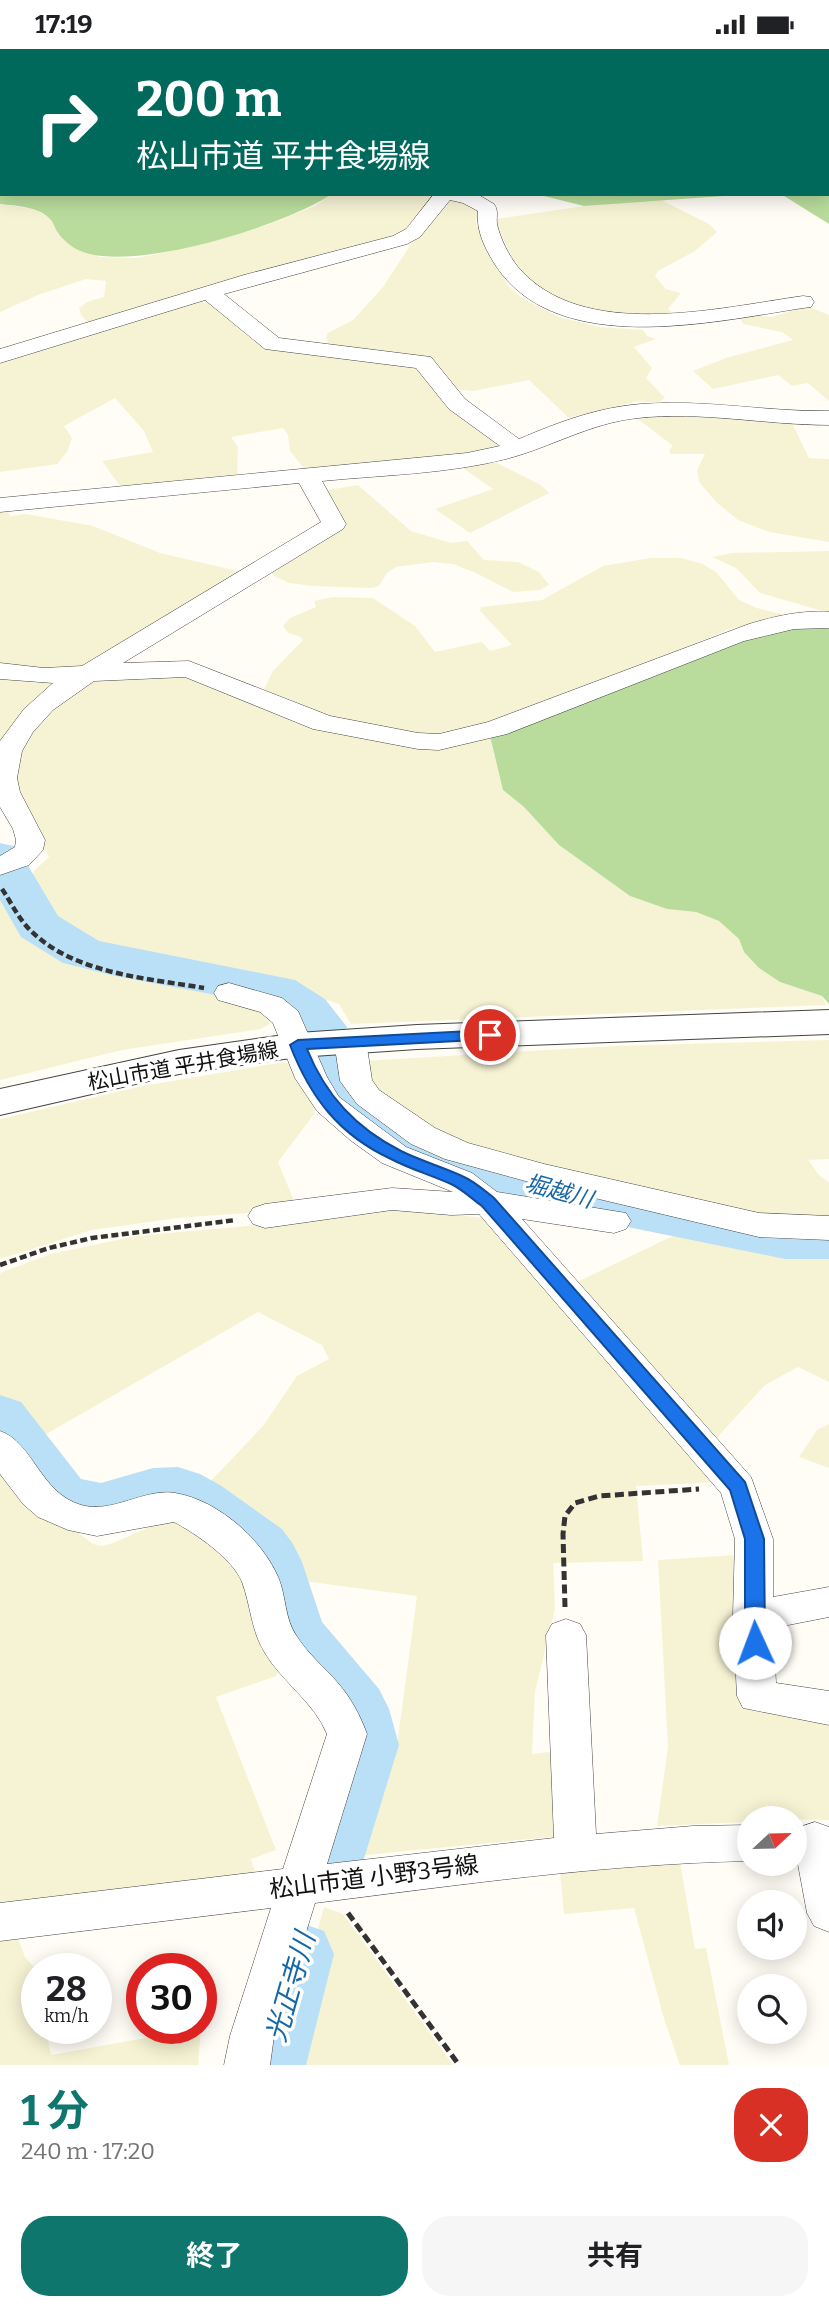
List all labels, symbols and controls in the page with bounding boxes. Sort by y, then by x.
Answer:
text: 17:19 [35,9,93,40]
text: 200 m [136,70,281,129]
icon: right [21,77,112,168]
text: 松山市道 平井食場線 [136,137,430,175]
pin [460,1005,520,1065]
icon: arrive [471,1016,509,1054]
street label: 松山市道 平井食場線 [86,1036,280,1096]
water label: 堀越川 [522,1169,599,1214]
position arrow [718,1606,792,1680]
north arrow [737,1806,807,1876]
map controls [737,1806,807,2044]
street label: 松山市道 小野3号線 [268,1850,480,1904]
button: sound [737,1890,807,1960]
water label: 光正寺川 [259,1926,323,2046]
speed limit sign: 30 [126,1953,217,2044]
text: 28 [46,1968,87,2010]
button: search [737,1974,807,2044]
text: km/h [44,2005,89,2027]
text: 1 分 [21,2086,89,2136]
button: close [734,2088,808,2162]
text: 240 m · 17:20 [21,2137,155,2165]
button: 終了 [21,2216,408,2296]
button: 共有 [422,2216,808,2296]

